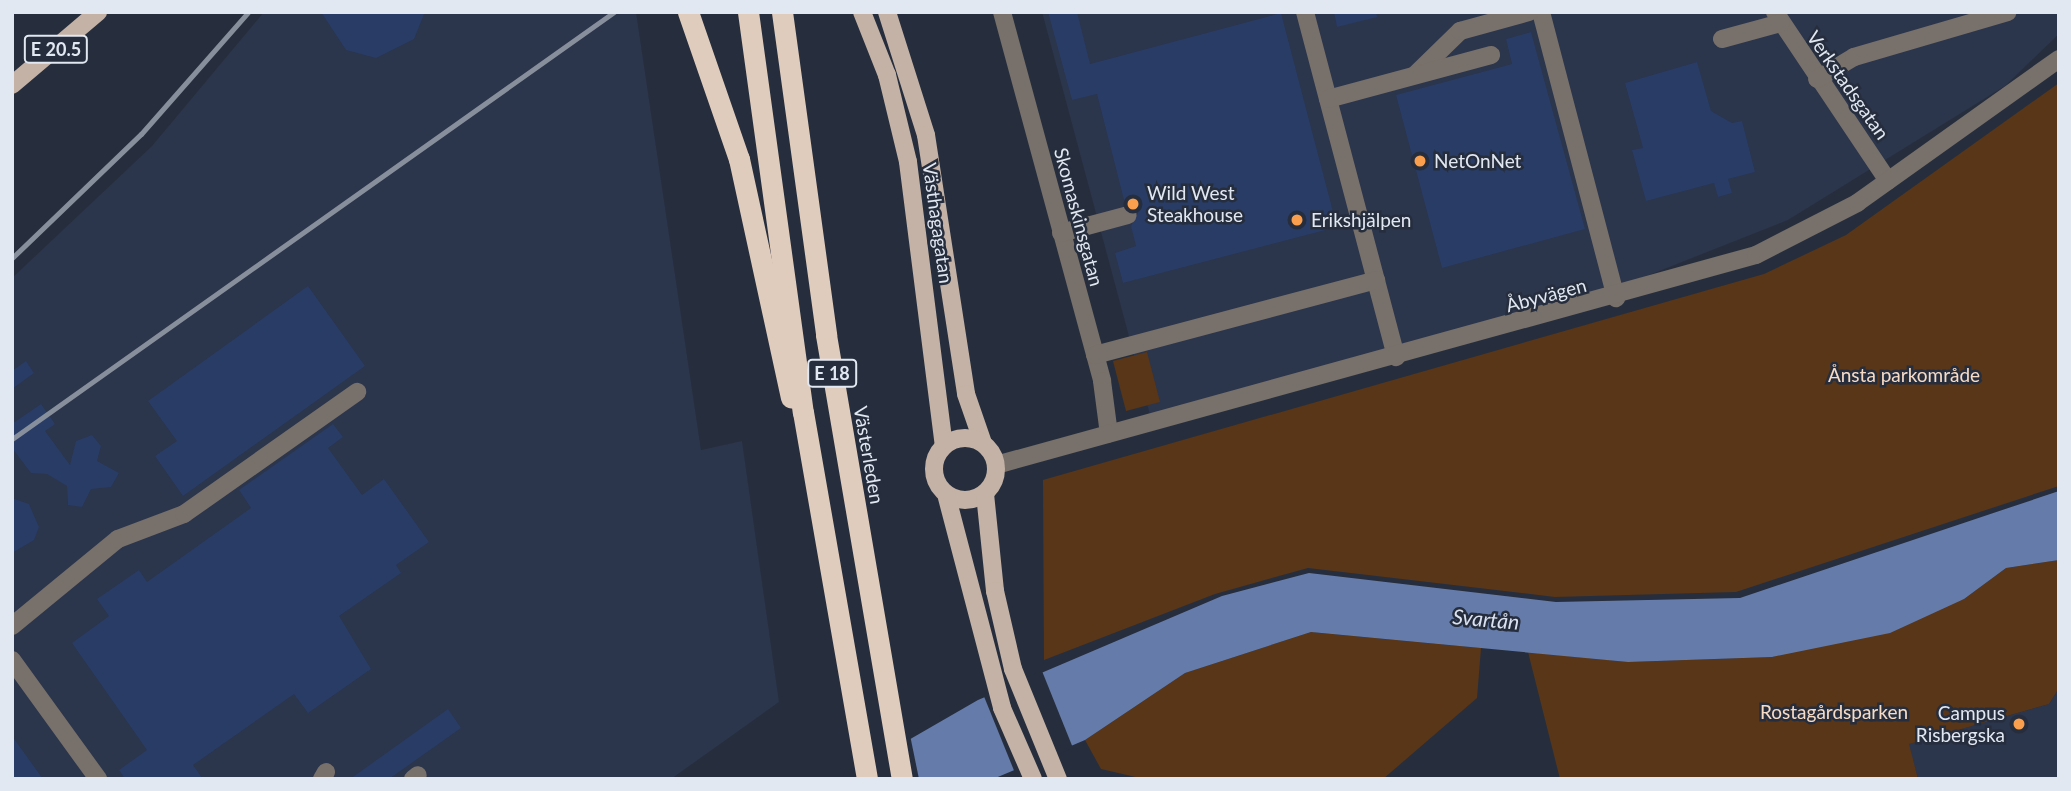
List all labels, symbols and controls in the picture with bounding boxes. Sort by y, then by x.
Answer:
street label: Verkstadsgatan [1802,26,1894,144]
road number: E 20.5 [23,34,89,64]
street label: Skomaskinsgatan [1050,145,1108,289]
place label: NetOnNet [1434,150,1521,172]
marker: NetOnNet [1412,153,1428,169]
street label: Västhagagatan [918,161,958,285]
place label: Wild West Steakhouse [1147,182,1243,226]
marker: Wild West Steakhouse [1125,196,1141,212]
place label: Erikshjälpen [1311,209,1411,231]
marker: Erikshjälpen [1289,212,1305,228]
street label: Åbyvägen [1503,273,1589,317]
road number: E 18 [806,358,858,388]
park label: Ånsta parkområde [1828,364,1980,386]
street label: Västerleden [849,404,889,506]
water label: Svartån [1452,604,1520,634]
park label: Rostagårdsparken [1760,701,1908,723]
place label: Campus Risbergska [1916,702,2005,746]
marker: Campus Risbergska [2011,716,2027,732]

